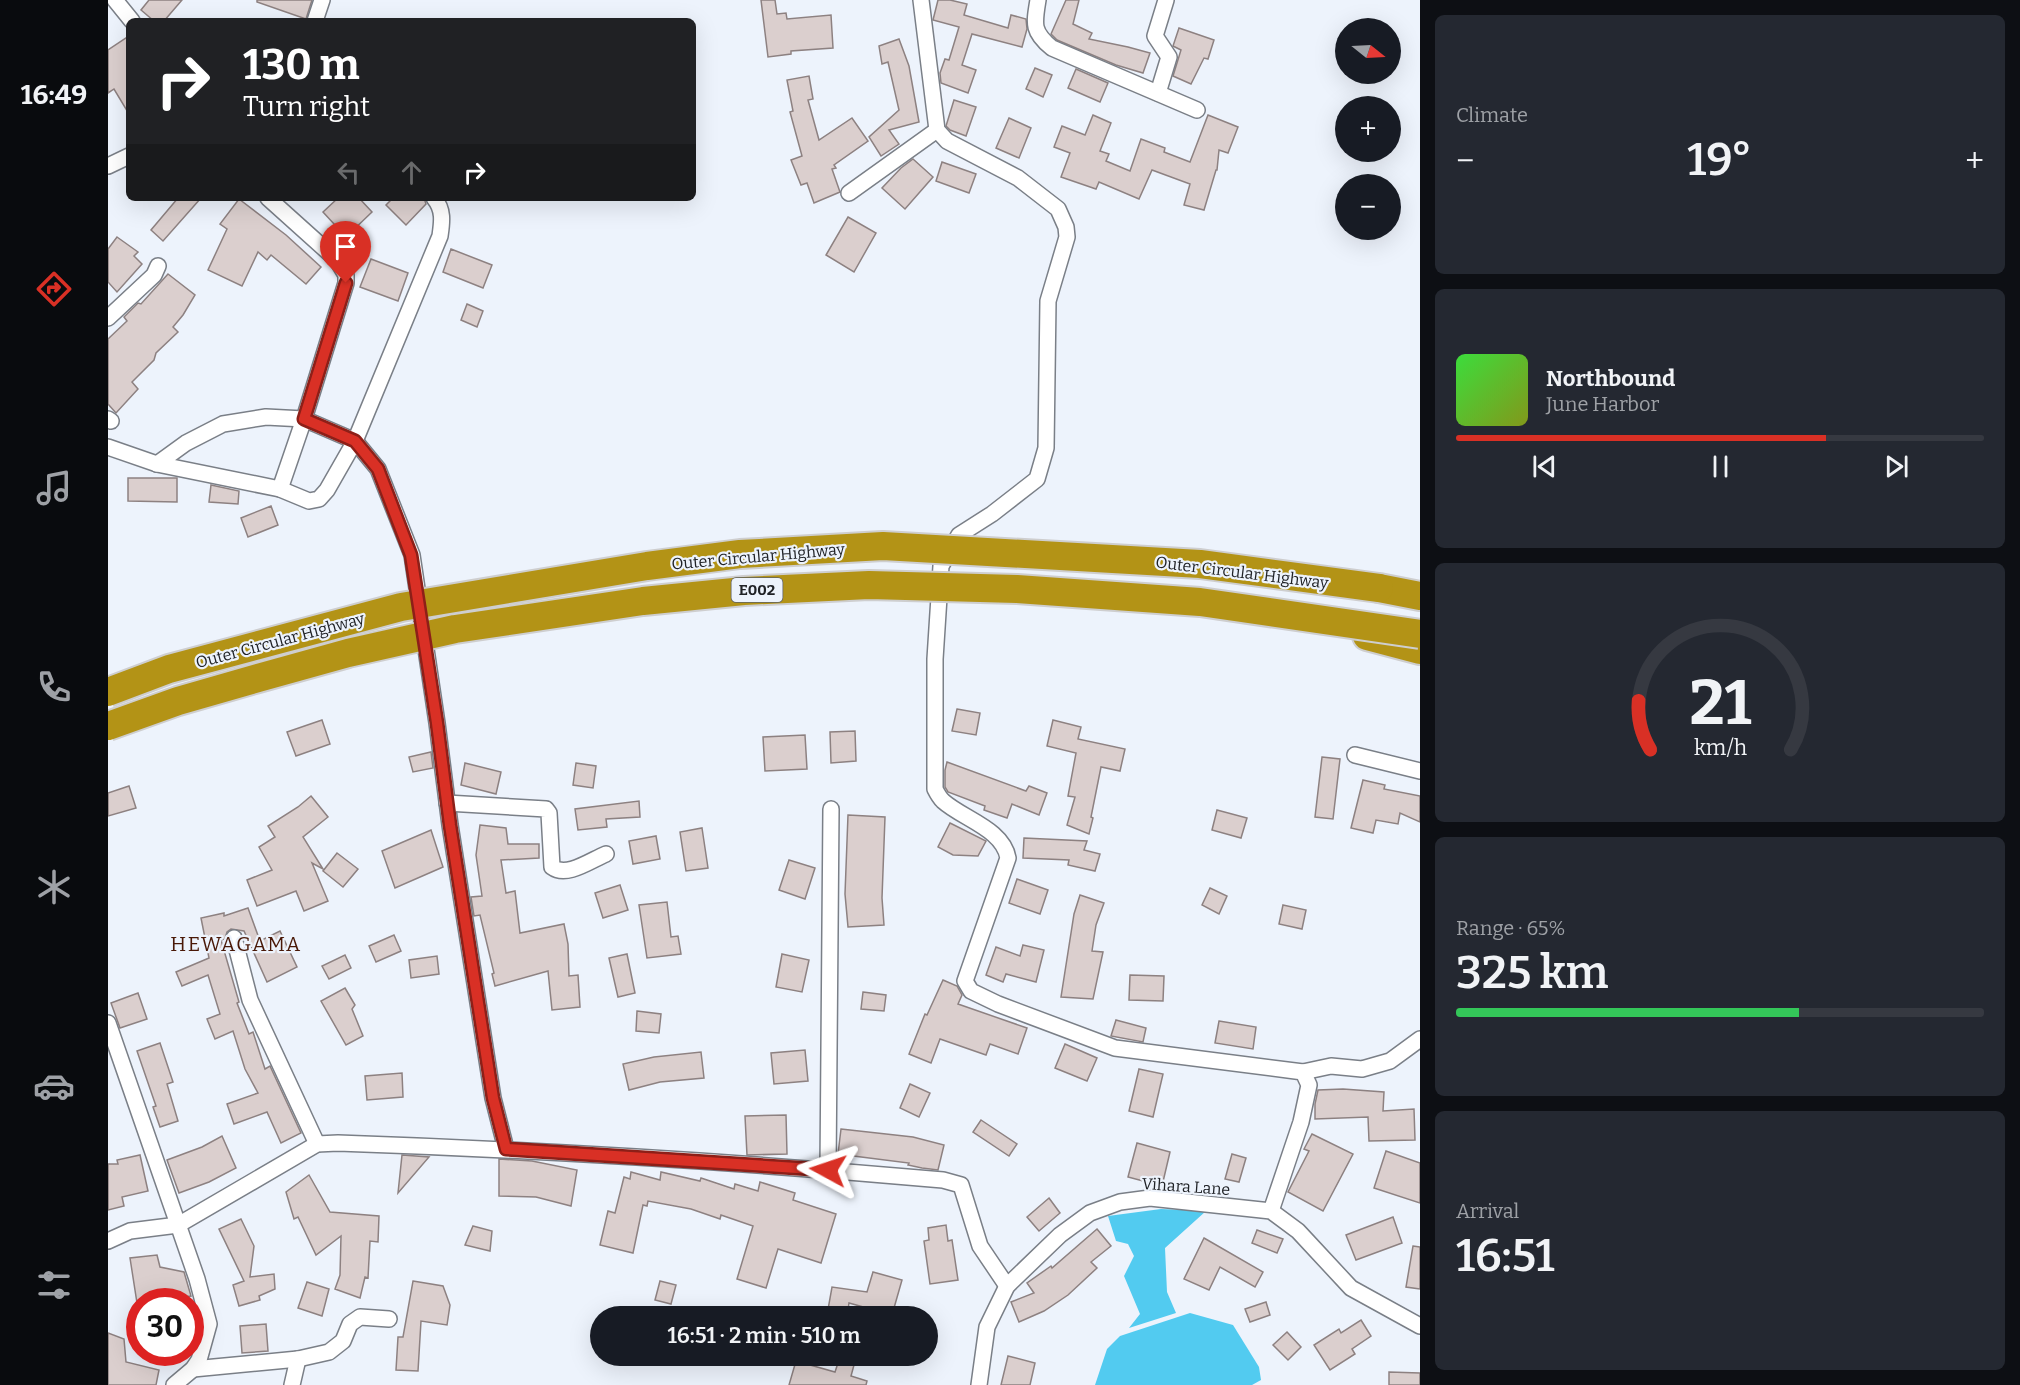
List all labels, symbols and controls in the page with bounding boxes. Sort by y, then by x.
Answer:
north arrow [1335,18,1401,84]
map controls [1335,18,1401,240]
text: 130 m [243,40,360,90]
icon: right [144,42,222,120]
text: 16:49 [21,79,87,111]
text: Turn right [243,91,370,123]
button: + [1335,96,1401,162]
text: Climate [1456,103,1528,127]
text: 19° [1687,133,1752,187]
text: − [1456,141,1474,181]
text: + [1965,141,1984,181]
icon: left [332,156,365,189]
icon: ahead [395,156,428,189]
icon: right [458,156,491,189]
button: − [1335,174,1401,240]
pin [320,221,371,283]
icon: arrive [329,230,362,263]
icon: directions [33,268,75,310]
text: Northbound [1546,365,1675,392]
text: June Harbor [1546,392,1659,416]
icon: previous [1528,450,1561,483]
icon: pause [1704,450,1737,483]
icon: next [1880,450,1913,483]
icon: music [33,467,75,509]
street label: Outer Circular Highway [671,539,846,574]
street label: Outer Circular Highway [1154,552,1330,593]
road number: E002 [732,578,782,602]
street label: Outer Circular Highway [194,609,367,672]
icon: phone [33,666,75,708]
text: 21 [1689,666,1751,741]
text: km/h [1693,735,1747,761]
icon: climate [33,866,75,908]
text: Range · 65% [1456,916,1565,940]
district label: HEWAGAMA [170,932,302,956]
text: 325 km [1456,946,1608,1000]
icon: car [33,1065,75,1107]
position arrow [796,1138,860,1202]
street label: Vihara Lane [1141,1174,1231,1199]
text: Arrival [1456,1199,1519,1223]
text: 16:51 [1456,1229,1555,1283]
icon: filters [33,1264,75,1306]
speed limit sign: 30 [126,1288,204,1366]
text: 16:51 · 2 min · 510 m [668,1322,861,1349]

